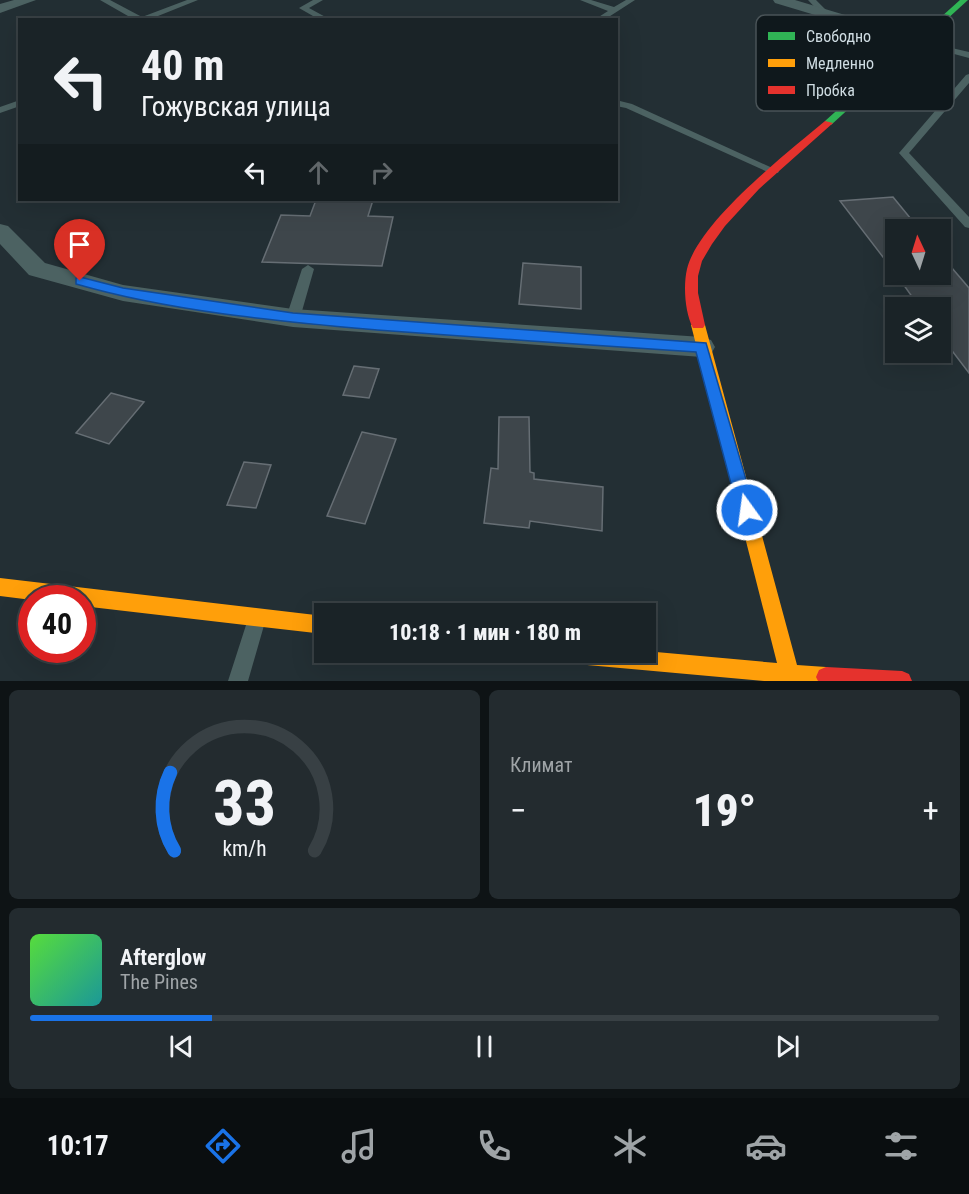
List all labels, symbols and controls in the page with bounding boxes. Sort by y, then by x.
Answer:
legend [756,15,954,111]
text: Свободно [806,27,871,46]
text: 40 m [141,41,224,90]
icon: left [42,42,120,120]
text: Медленно [806,54,874,73]
text: Пробка [806,81,855,100]
text: Гожувская улица [141,91,331,123]
icon: left [239,156,272,189]
icon: ahead [302,156,335,189]
icon: right [365,156,398,189]
pin [54,219,105,281]
north arrow [885,219,951,285]
map controls [885,219,951,363]
icon: arrive [63,228,96,261]
button: layers [885,297,951,363]
position arrow [715,478,779,542]
speed limit sign: 40 [18,585,96,663]
text: 10:18 · 1 мин · 180 m [389,620,581,645]
text: Климат [510,753,572,777]
text: 33 [213,767,276,840]
text: 19° [693,784,756,837]
text: − [510,791,527,830]
text: + [923,791,939,830]
text: km/h [222,837,267,862]
text: Afterglow [120,945,206,970]
text: The Pines [120,970,198,994]
icon: previous [165,1030,198,1063]
icon: pause [468,1030,501,1063]
icon: next [771,1030,804,1063]
icon: directions [202,1125,244,1167]
icon: music [338,1125,380,1167]
icon: phone [473,1125,515,1167]
icon: climate [609,1125,651,1167]
icon: car [745,1125,787,1167]
icon: filters [880,1125,922,1167]
text: 10:17 [47,1130,109,1162]

